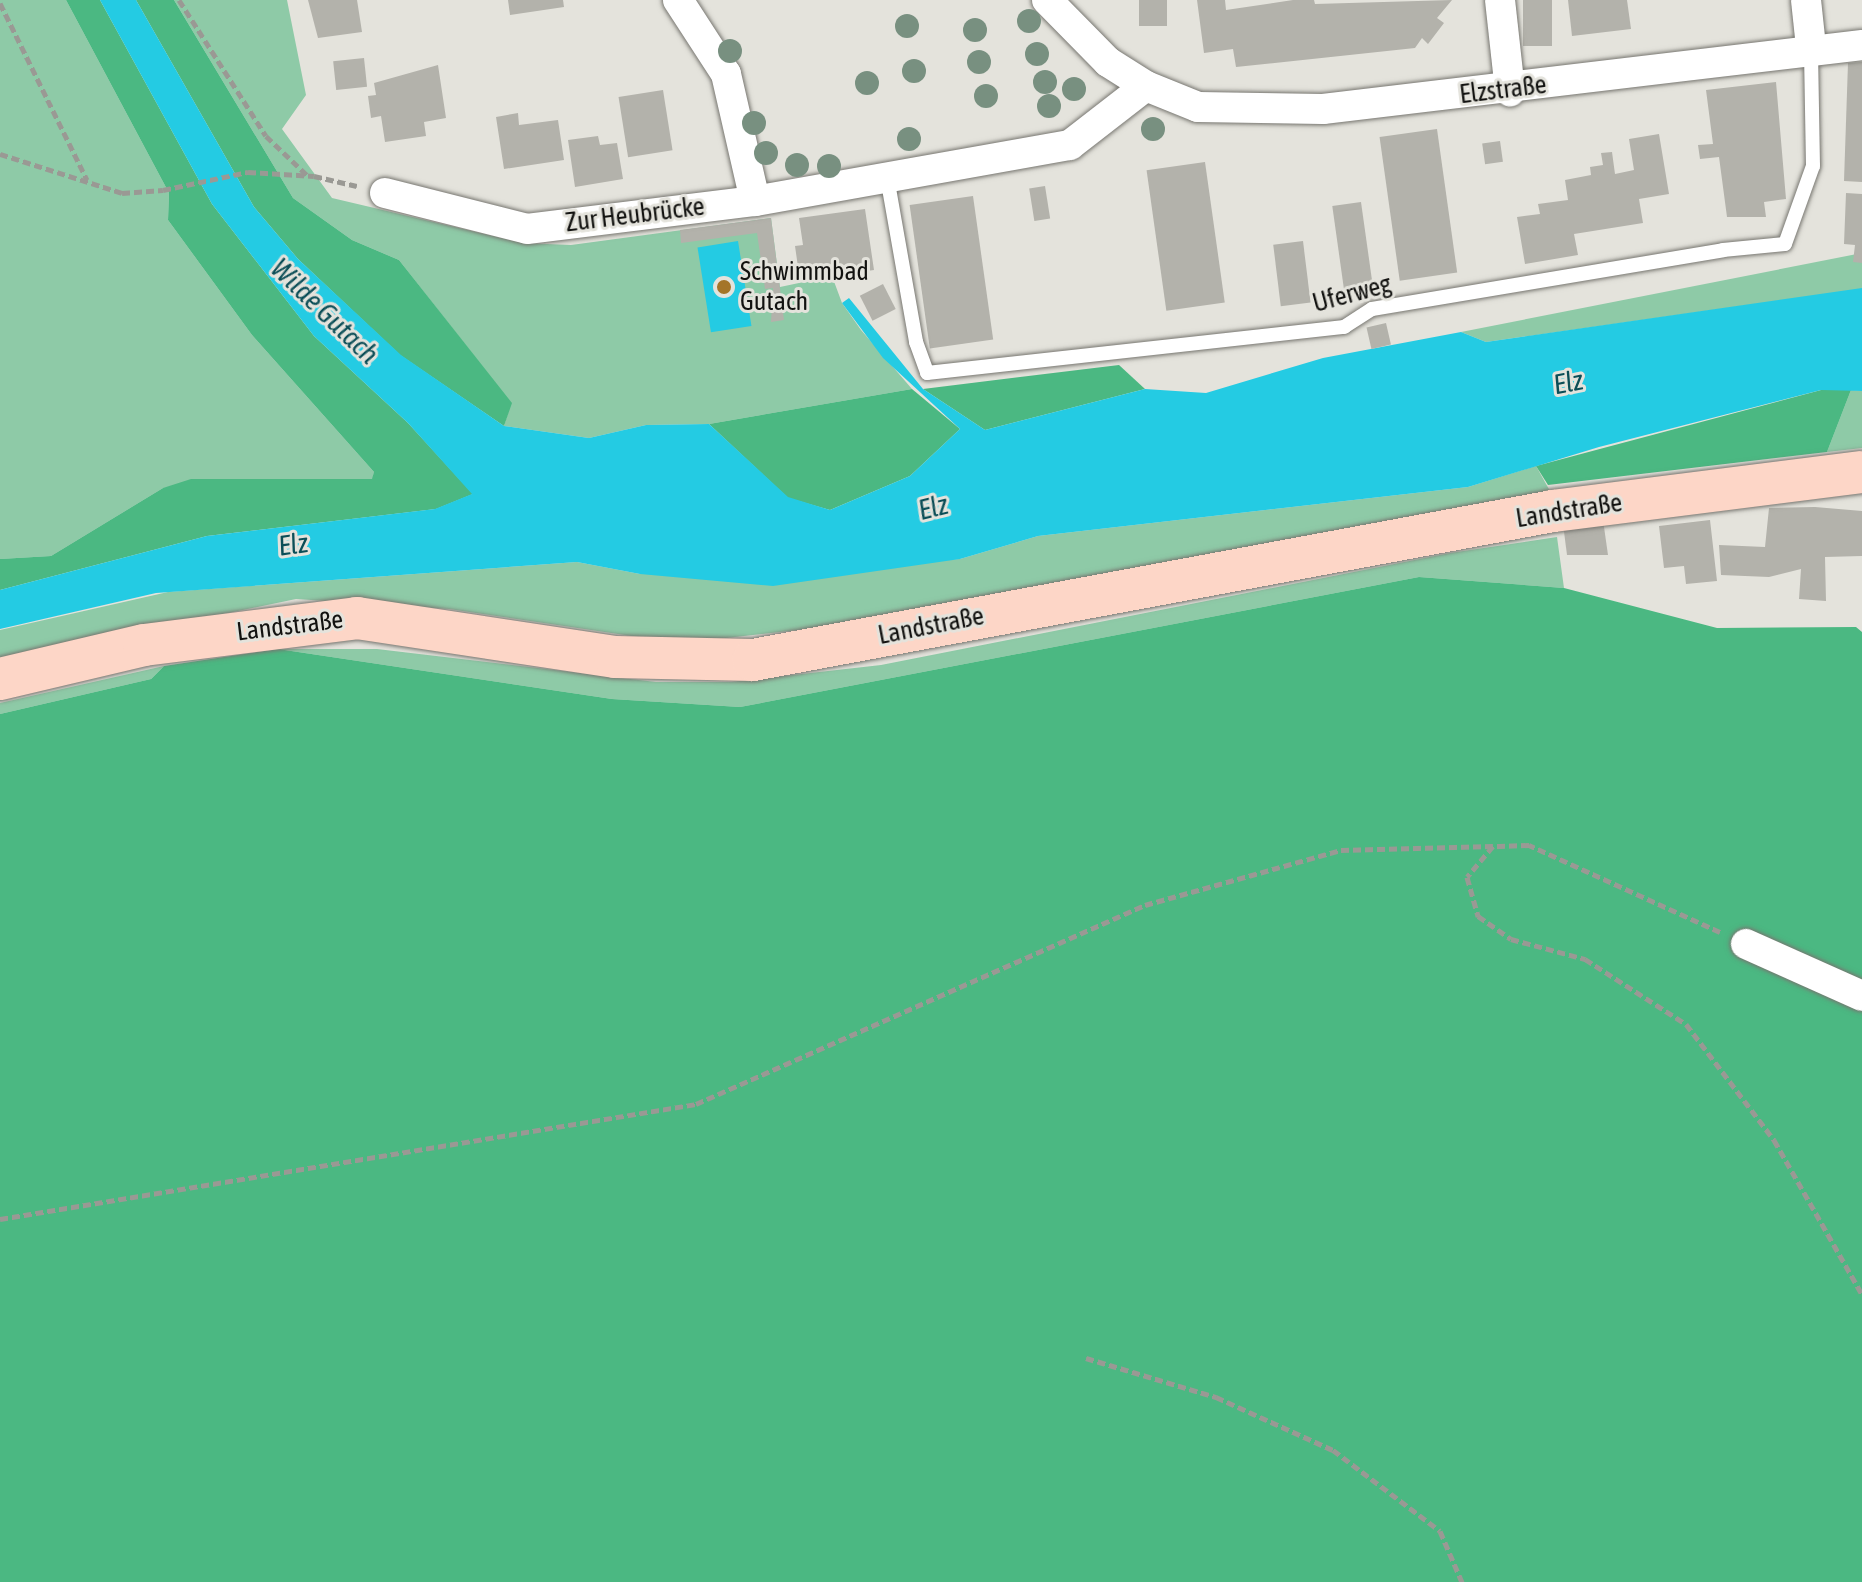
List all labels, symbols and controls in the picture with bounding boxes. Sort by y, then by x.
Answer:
street label: Elzstraße [1458,69,1548,111]
street label: Zur Heubrücke [564,191,706,239]
water label: Wilde Gutach [264,251,386,371]
place label: Schwimmbad Gutach [740,256,869,318]
street label: Uferweg [1309,269,1395,319]
marker: Schwimmbad Gutach [715,278,733,296]
water label: Elz [1550,363,1586,401]
water label: Elz [915,487,951,527]
street label: Landstraße [1514,487,1624,535]
water label: Elz [276,525,310,563]
street label: Landstraße [875,600,987,652]
street label: Landstraße [235,604,345,648]

